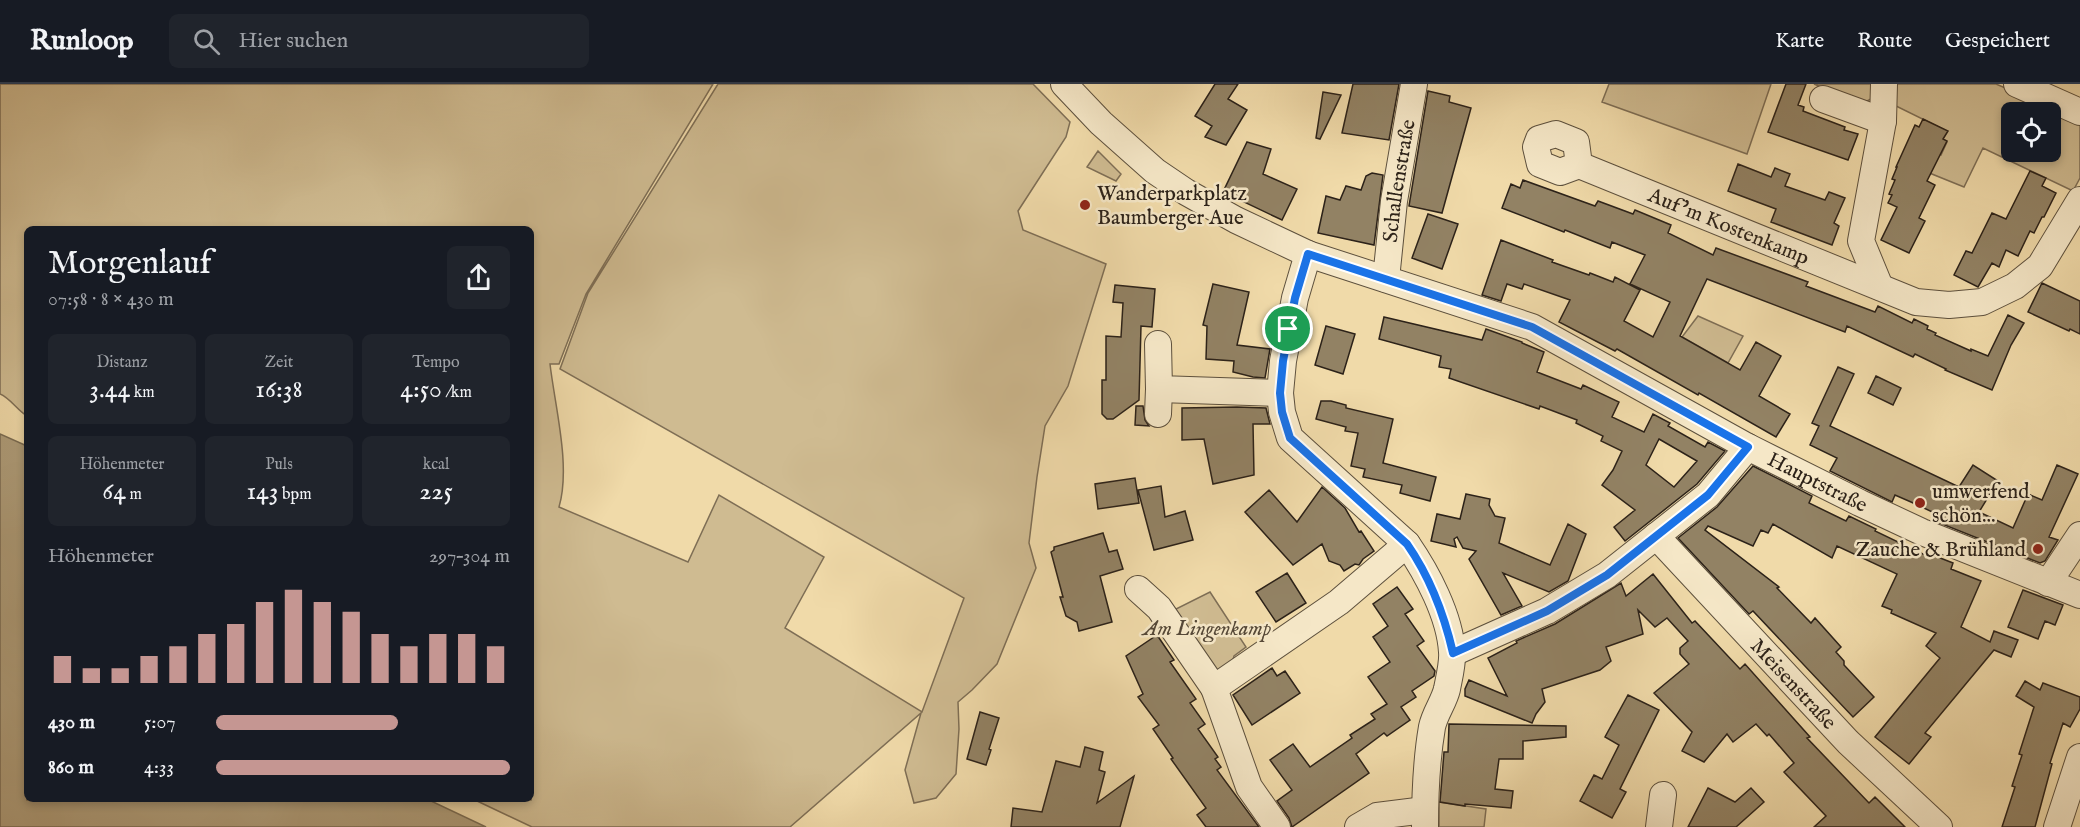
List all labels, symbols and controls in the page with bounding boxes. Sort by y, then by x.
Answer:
search box [169,14,589,68]
text: Runloop [30,24,133,59]
icon: search [190,25,223,58]
text: Hier suchen [238,27,348,55]
text: Karte [1775,28,1824,55]
text: Route [1857,28,1912,55]
text: Gespeichert [1945,28,2050,55]
map controls [2001,102,2061,162]
button: locate [2001,102,2061,162]
street label: Schallenstraße [1378,117,1423,244]
place label: Wanderparkplatz Baumberger Aue [1097,181,1247,232]
street label: Auf'm Kostenkamp [1643,182,1813,272]
marker: Wanderparkplatz Baumberger Aue [1078,198,1092,212]
text: Morgenlauf [48,243,212,285]
button: share [447,246,510,309]
text: 07:58 · 8 × 430 m [48,287,174,312]
pin [1262,303,1313,354]
icon: arrive [1271,312,1304,345]
text: Distanz [96,353,148,373]
text: Zeit [265,353,293,373]
text: Tempo [412,353,460,373]
text: 3.44 [89,373,130,406]
text: 16:38 [255,373,303,406]
text: 4:50 [400,373,442,406]
text: km [130,383,155,403]
text: /km [442,383,472,403]
street label: Hauptstraße [1762,447,1872,520]
text: Höhenmeter [80,455,164,475]
text: Puls [265,455,293,475]
text: kcal [423,455,449,475]
text: 64 [102,475,126,508]
text: 143 [246,475,279,508]
text: 225 [419,475,453,508]
place label: umwerfend schön... [1932,479,2030,530]
text: m [126,485,142,505]
text: bpm [279,485,312,505]
marker: umwerfend schön... [1913,496,1927,510]
place label: Zauche & Brühland [1856,537,2027,564]
marker: Zauche & Brühland [2031,542,2045,556]
text: Höhenmeter [48,544,154,569]
text: 297–304 m [429,544,510,569]
park label: Am Lingenkamp [1141,616,1272,643]
street label: Meisenstraße [1744,634,1842,736]
text: 430 m [48,710,95,735]
text: 5:07 [144,710,176,735]
text: 860 m [48,755,94,780]
text: 4:33 [144,755,174,780]

